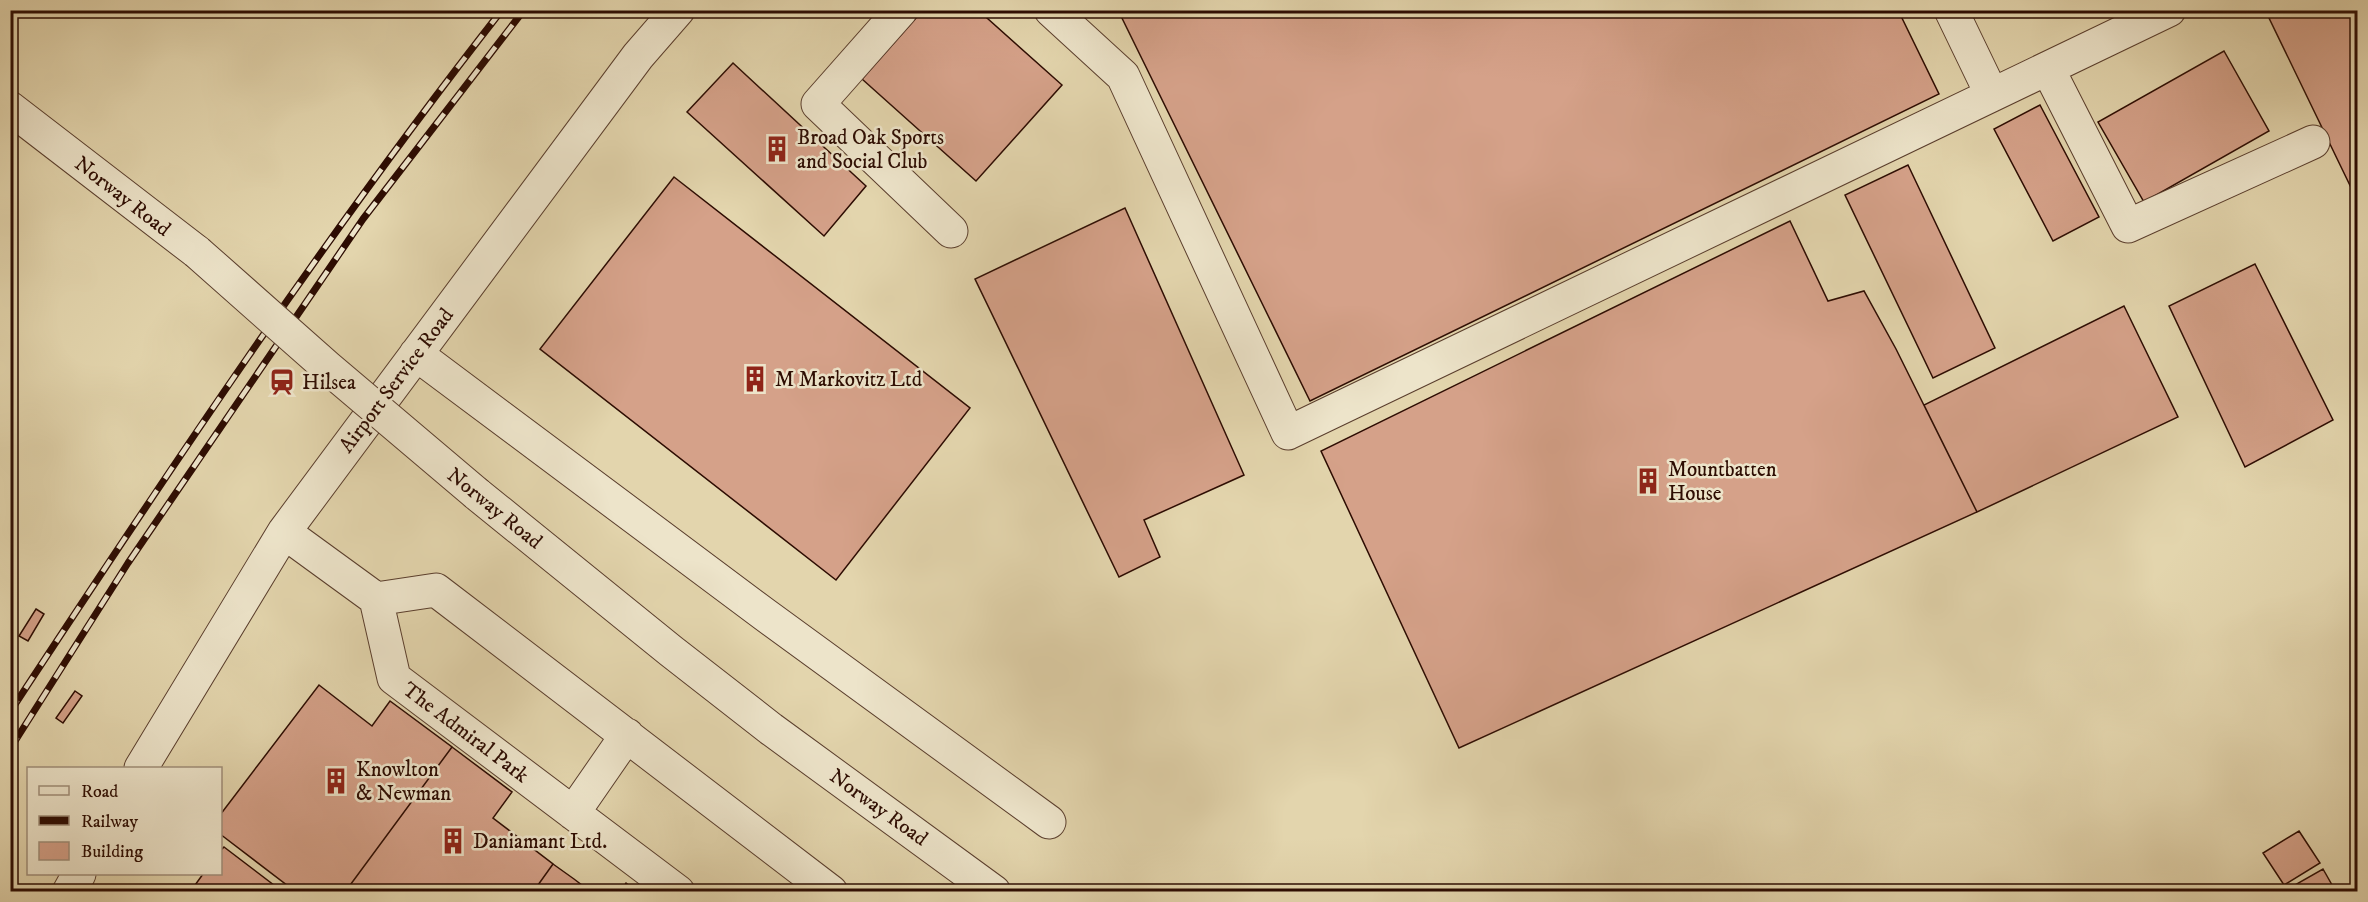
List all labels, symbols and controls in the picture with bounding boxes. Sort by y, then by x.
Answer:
place label: Broad Oak Sports and Social Club [797,125,944,175]
building icon: Broad Oak Sports and Social Club [762,134,792,164]
street label: Norway Road [69,151,176,243]
street label: Airport Service Road [334,303,460,458]
building icon: M Markovitz Ltd [740,364,770,394]
station icon: Hilsea [267,367,297,397]
place label: M Markovitz Ltd [775,367,923,393]
place label: Hilsea [302,370,356,396]
place label: Mountbatten House [1668,457,1777,507]
street label: Norway Road [441,462,548,555]
building icon: Mountbatten House [1633,466,1663,496]
street label: The Admiral Park [397,677,534,789]
place label: Knowlton & Newman [356,757,451,807]
street label: Norway Road [824,763,933,852]
building icon: Knowlton & Newman [321,766,351,796]
legend [27,767,222,875]
text: Road [81,781,118,803]
text: Railway [81,811,139,833]
building icon: Daniamant Ltd. [438,826,468,856]
place label: Daniamant Ltd. [473,829,607,855]
text: Building [81,841,143,863]

